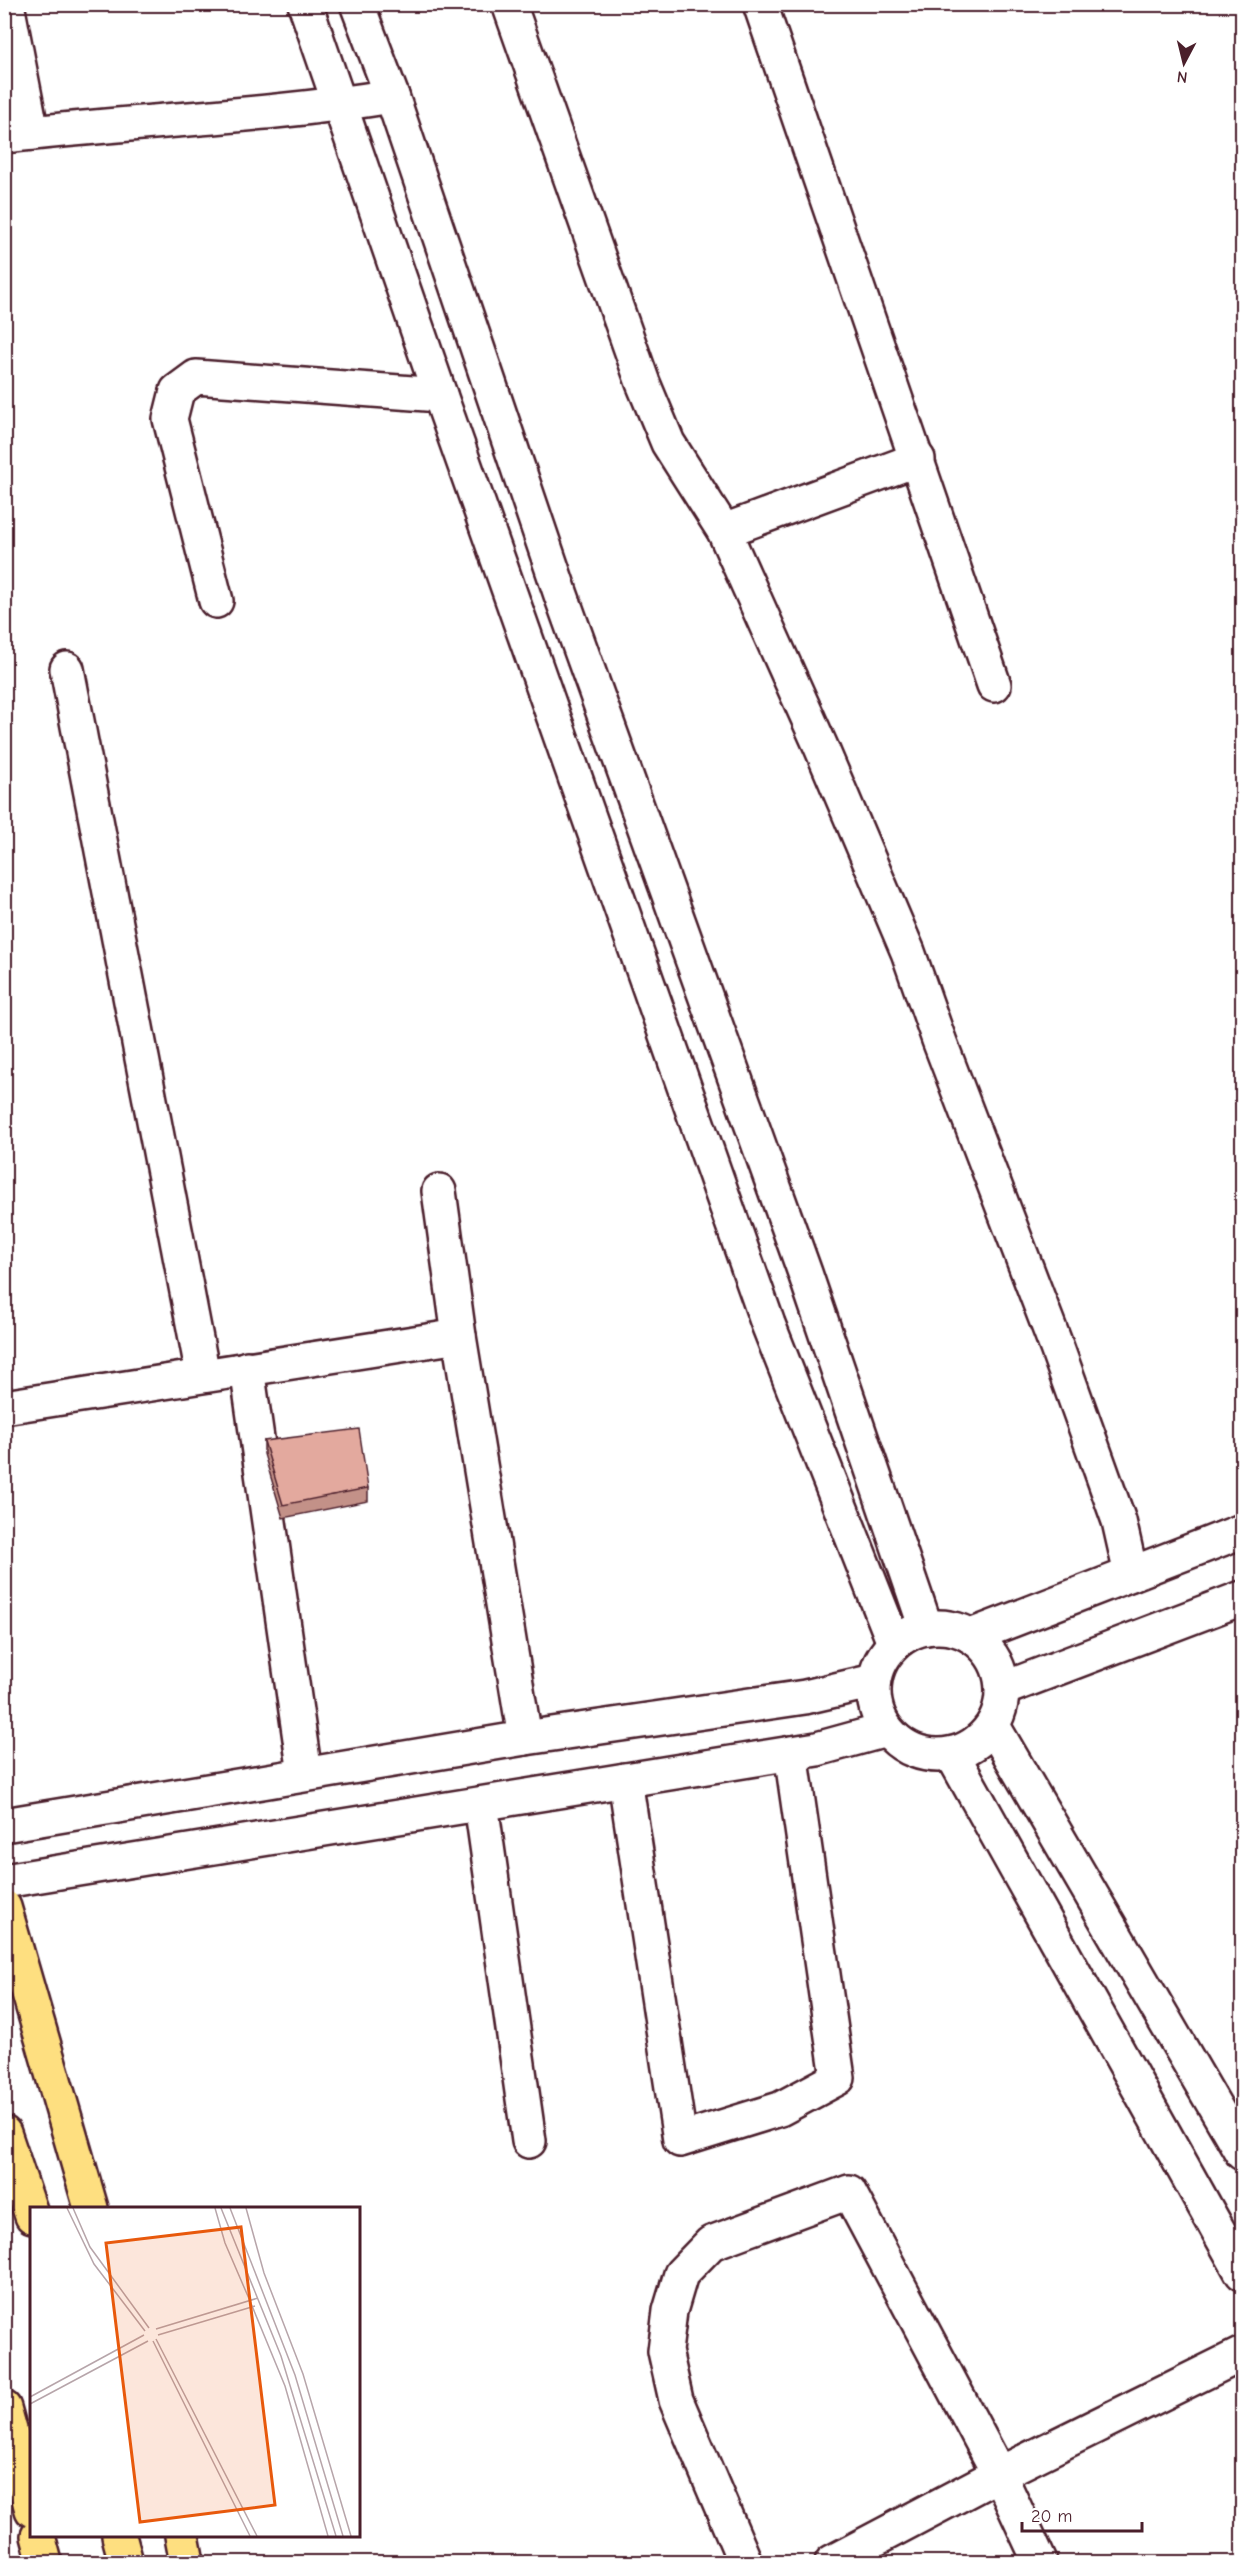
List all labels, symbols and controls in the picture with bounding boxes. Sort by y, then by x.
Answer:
north arrow [1154,33,1214,93]
text: N [1176,67,1189,86]
inset map [30,2207,360,2537]
scale bar [1022,2495,1142,2533]
text: 20 m [1031,2506,1072,2527]

